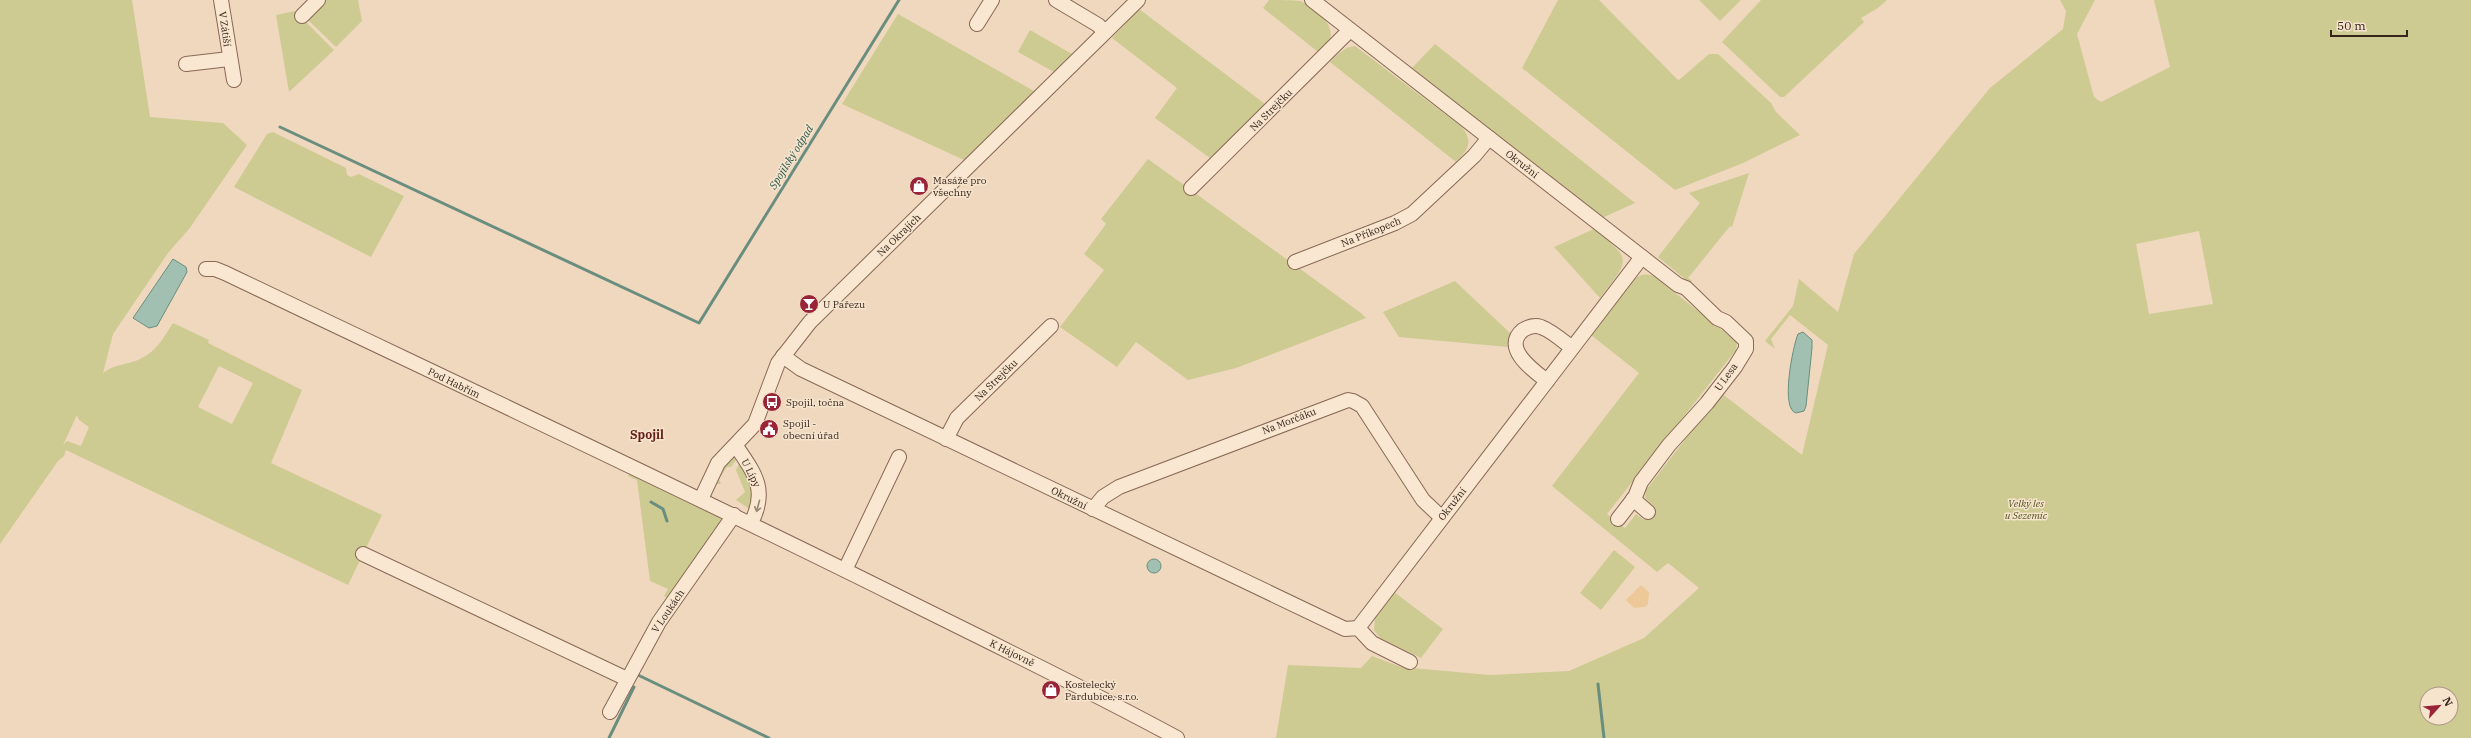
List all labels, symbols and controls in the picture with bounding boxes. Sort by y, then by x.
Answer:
street label: V Zátiší [216,11,234,47]
scale bar [2331,12,2407,38]
text: 50 m [2337,18,2366,33]
street label: Na Strejčku [1247,86,1295,134]
water label: Spojilský odpad [765,121,817,193]
street label: Okružní [1503,147,1541,181]
place label: Masáže pro všechny [933,174,987,199]
shop icon: Masáže pro všechny [908,175,930,197]
street label: Na Okrajích [874,211,924,259]
street label: Na Příkopech [1339,214,1403,250]
bar icon: U Pařezu [798,293,820,315]
place label: U Pařezu [823,298,865,311]
street label: Na Strejčku [972,356,1020,404]
street label: U Lesa [1712,360,1741,393]
street label: Pod Habřím [426,365,483,401]
bus stop icon: Spojil, točna [761,391,783,413]
place label: Spojil, točna [786,396,845,409]
street label: Na Morčáku [1260,405,1318,437]
place label: Spojil - obecní úřad [783,417,839,442]
public building icon: Spojil - obecní úřad [758,418,780,440]
district label: Spojil [630,427,664,442]
street label: U Lípy [739,457,764,490]
street label: Okružní [1049,484,1089,512]
street label: Okružní [1435,485,1469,523]
park label: Velký les u Sezemic [2005,497,2048,522]
one-way arrow [754,499,761,512]
street label: V Loukách [649,587,687,635]
street label: K Hájovně [987,637,1037,669]
place label: Kostelecký Pardubice, s.r.o. [1065,678,1139,703]
shop icon: Kostelecký Pardubice, s.r.o. [1040,679,1062,701]
north arrow [2419,686,2459,726]
text: N [2440,694,2456,709]

